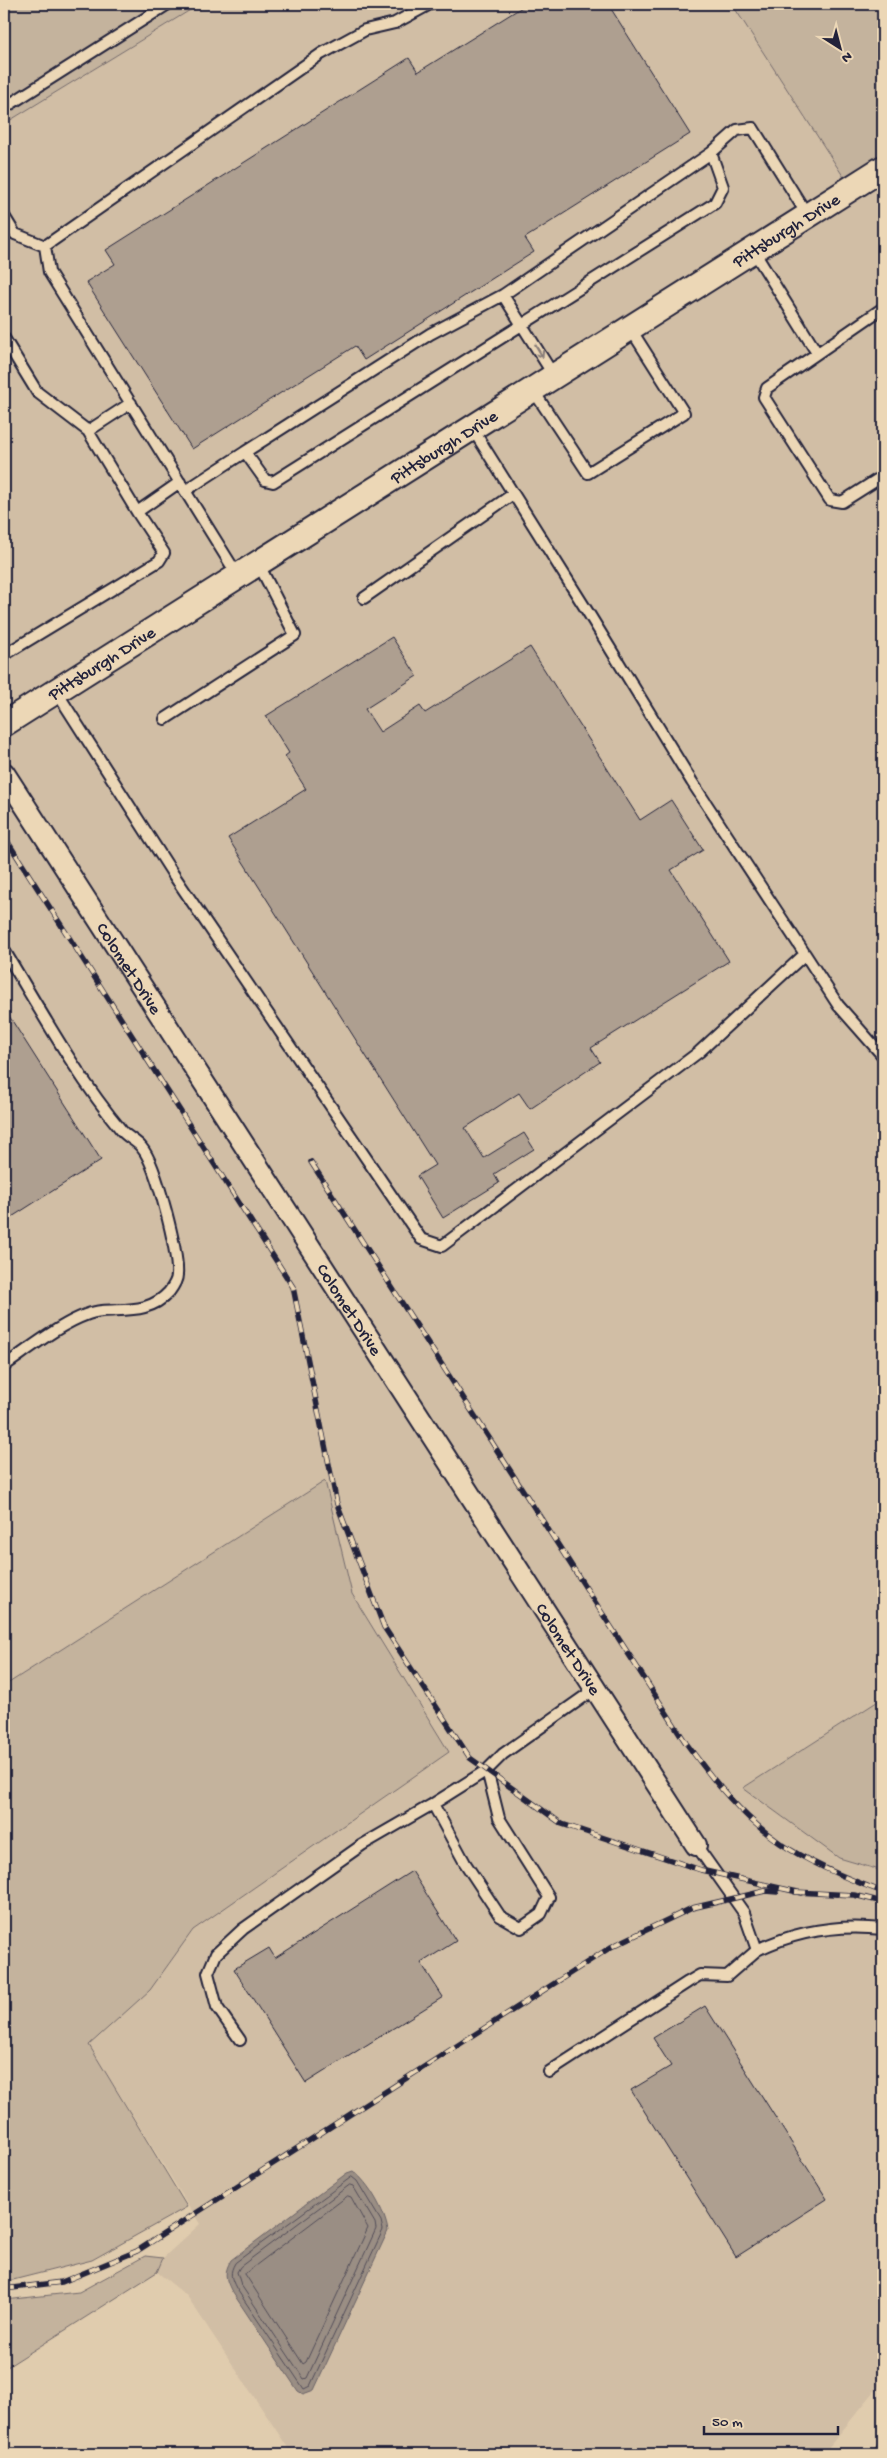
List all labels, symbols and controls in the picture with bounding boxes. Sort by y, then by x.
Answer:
north arrow [814,22,864,72]
text: N [837,47,855,66]
street label: Pittsburgh Drive [729,190,845,274]
one-way arrow [534,344,544,358]
street label: Pittsburgh Drive [386,406,503,490]
street label: Pittsburgh Drive [44,623,161,707]
street label: Colomet Drive [90,919,166,1020]
street label: Colomet Drive [311,1260,386,1361]
street label: Colomet Drive [530,1600,605,1700]
scale bar [704,2403,838,2435]
text: 50 m [712,2414,743,2432]

